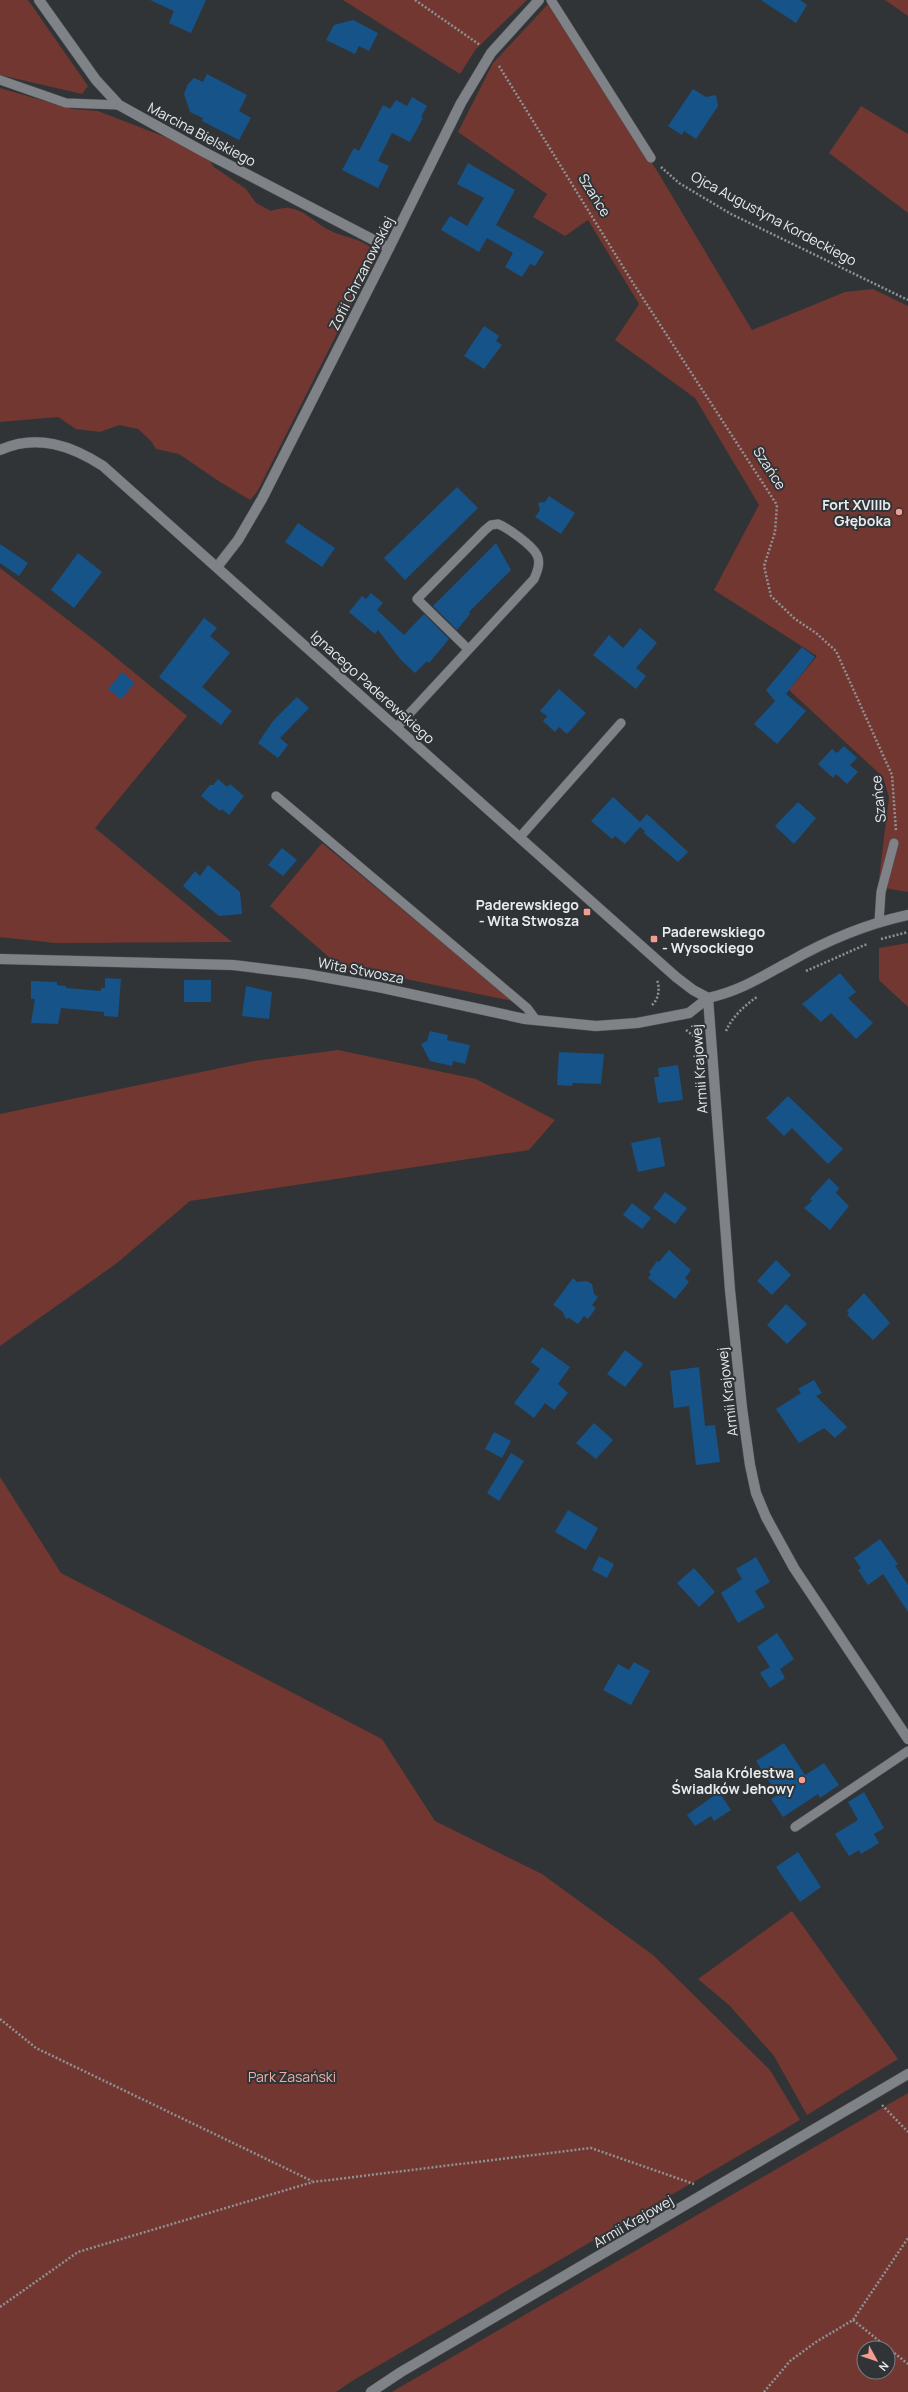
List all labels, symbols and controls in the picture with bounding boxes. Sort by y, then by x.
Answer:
street label: Marcina Bielskiego [145,97,259,171]
street label: Ojca Augustyna Kordeckiego [688,166,860,270]
street label: Szańce [574,170,616,220]
street label: Zofii Chrzanowskiej [324,213,398,333]
street label: Szańce [749,443,791,493]
place label: Fort XVIIIb Głęboka [822,495,891,530]
marker: Fort XVIIIb Głęboka [894,507,904,517]
street label: Ignacego Paderewskiego [307,626,439,748]
street label: Szańce [866,774,890,824]
place label: Paderewskiego - Wita Stwosza [476,895,579,930]
marker: Paderewskiego - Wita Stwosza [582,907,592,917]
place label: Paderewskiego - Wysockiego [662,922,766,957]
marker: Paderewskiego - Wysockiego [649,934,659,944]
street label: Wita Stwosza [316,952,406,988]
street label: Armii Krajowej [686,1024,712,1114]
street label: Armii Krajowej [712,1346,742,1438]
place label: Sala Królestwa Świadków Jehowy [672,1763,794,1798]
marker: Sala Królestwa Świadków Jehowy [797,1775,807,1785]
park label: Park Zasański [248,2067,336,2086]
street label: Armii Krajowej [589,2190,677,2252]
north arrow [856,2340,896,2380]
text: N [876,2359,892,2375]

